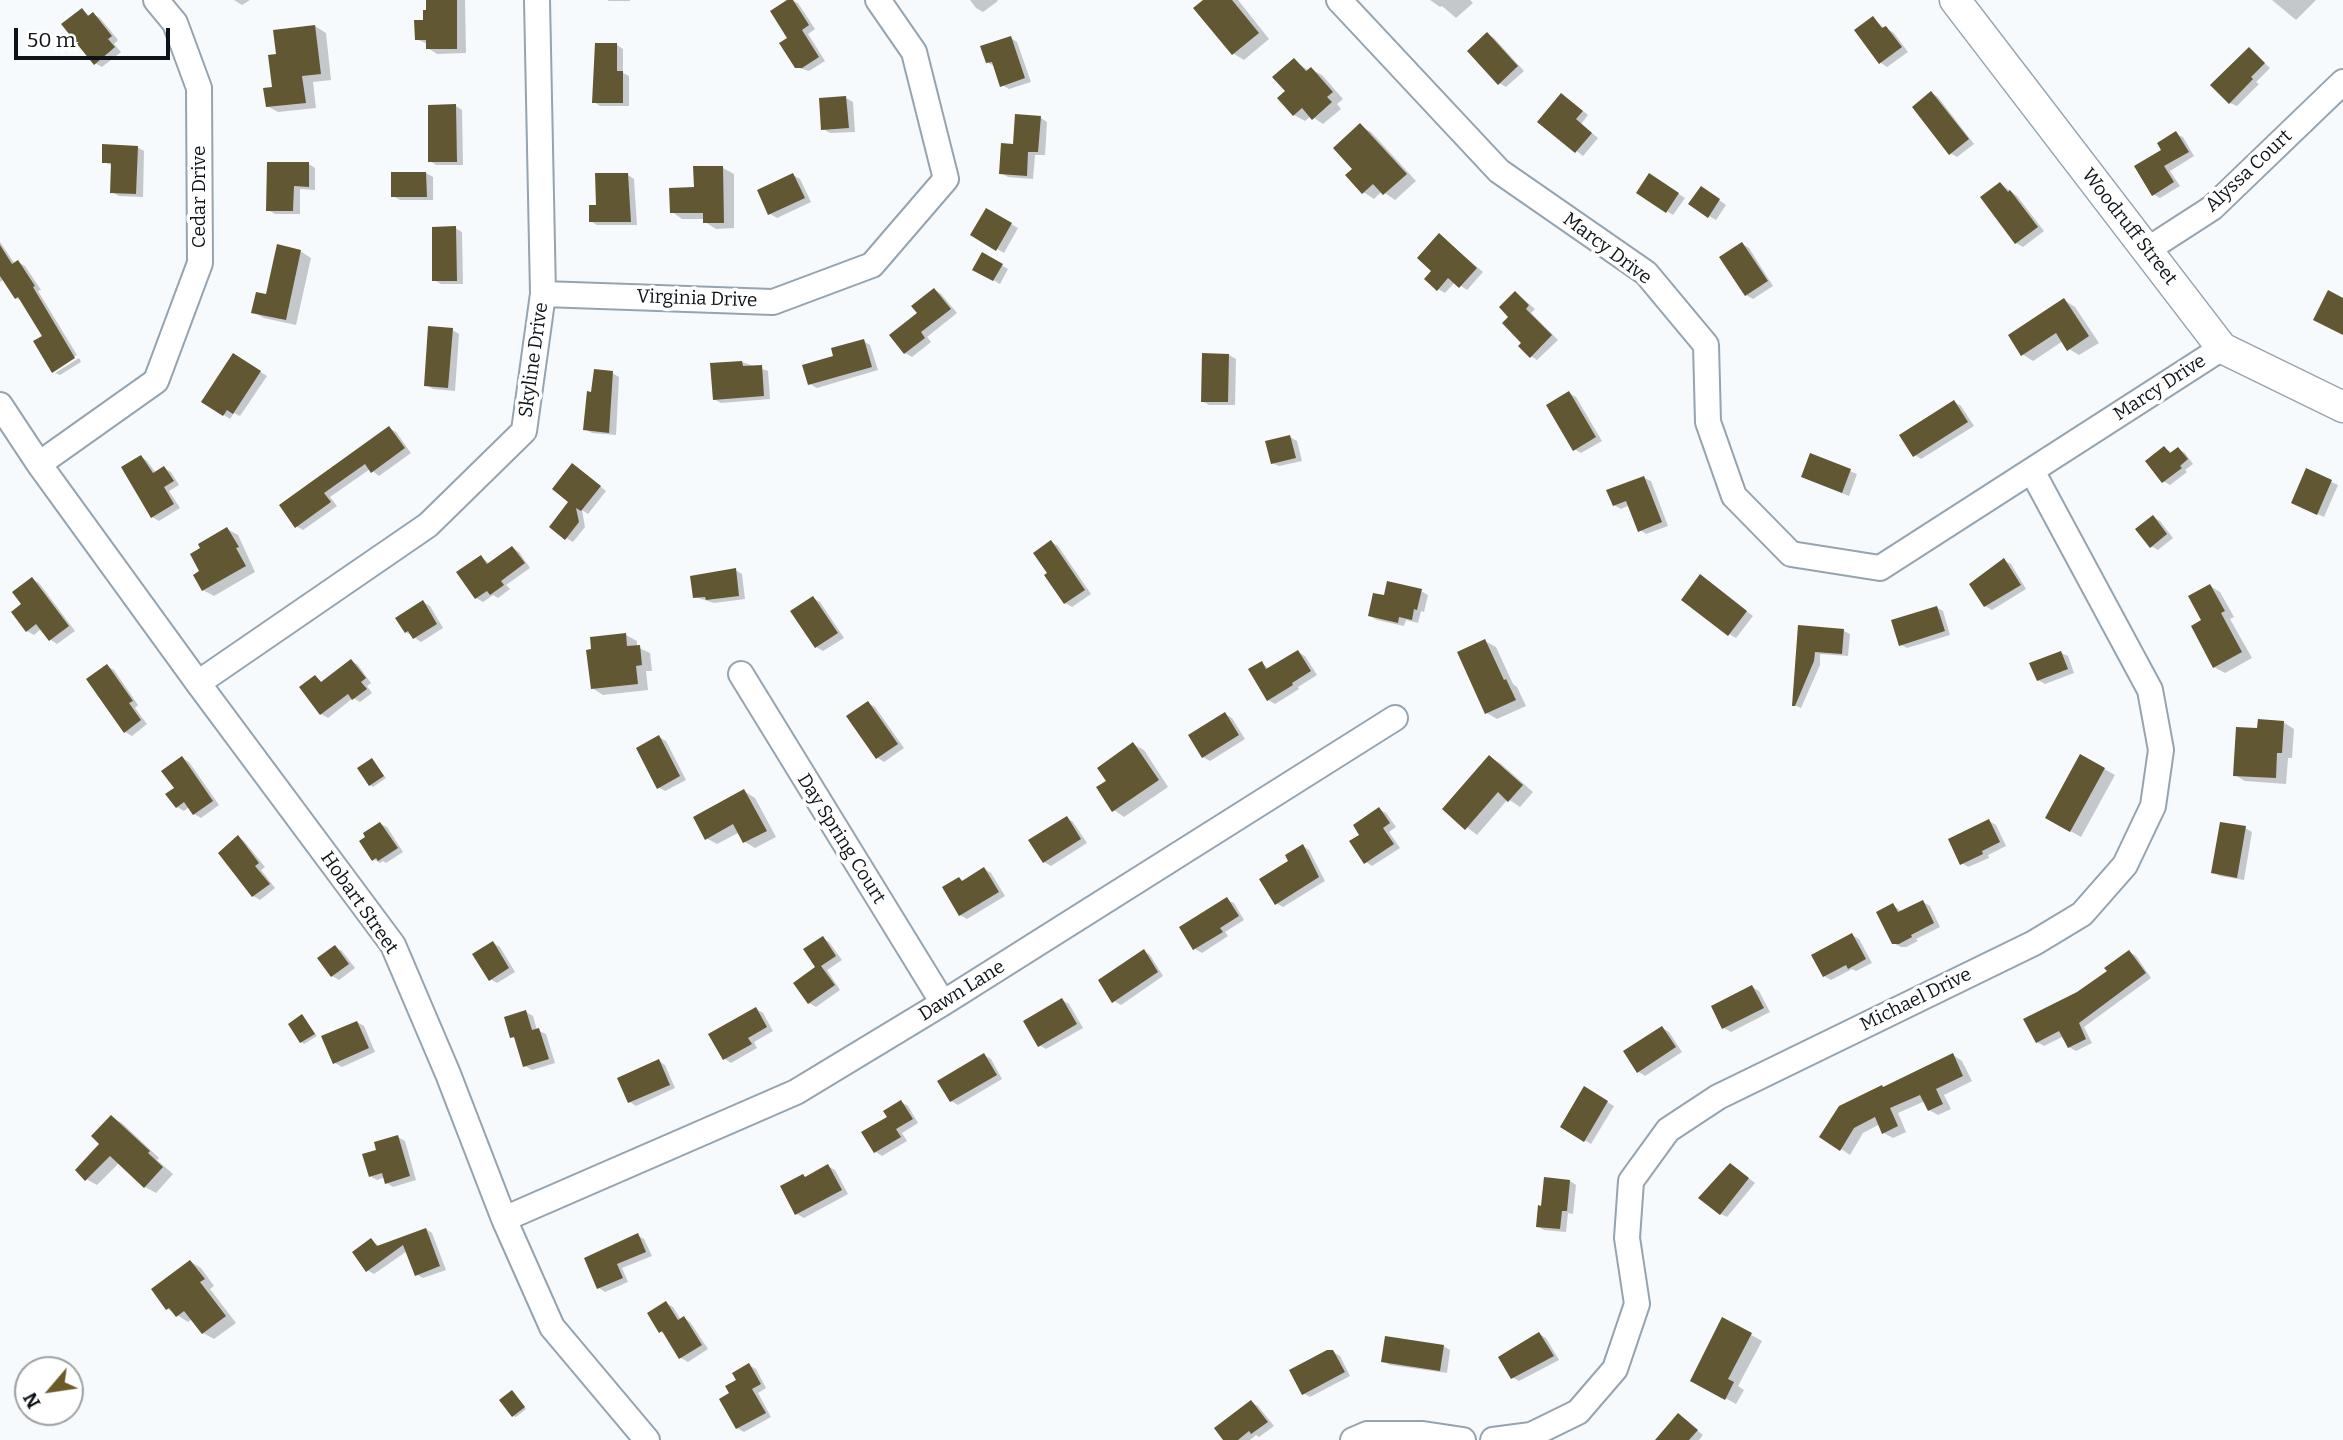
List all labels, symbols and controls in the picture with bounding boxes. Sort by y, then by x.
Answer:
scale bar [18,14,173,58]
text: 50 m [27,27,76,53]
street label: Alyssa Court [2201,125,2297,217]
street label: Cedar Drive [189,146,211,248]
street label: Woodruff Street [2076,164,2182,290]
street label: Marcy Drive [1558,208,1656,290]
street label: Virginia Drive [636,286,758,312]
street label: Skyline Drive [515,301,553,419]
street label: Marcy Drive [2110,350,2210,426]
street label: Day Spring Court [792,770,890,908]
street label: Hobart Street [315,847,403,959]
street label: Dawn Lane [915,956,1009,1026]
street label: Michael Drive [1857,963,1975,1037]
north arrow [14,1356,84,1426]
text: N [18,1388,46,1412]

